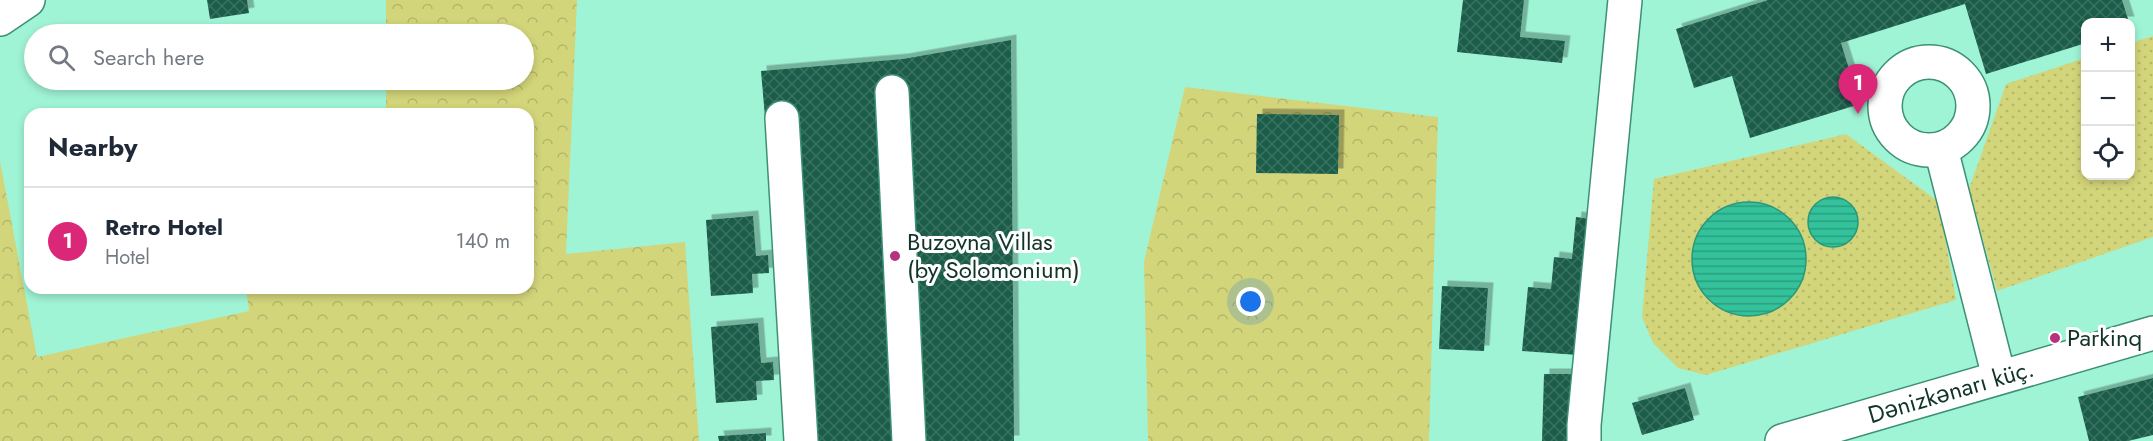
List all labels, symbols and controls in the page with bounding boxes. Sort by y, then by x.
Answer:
map controls [2081,18,2135,180]
button: + [2081,18,2135,72]
search box [24,24,534,90]
icon: search [45,41,78,74]
text: Search here [93,41,204,73]
pin: 1 [1838,64,1878,114]
button: − [2081,72,2135,126]
button: locate [2081,126,2135,180]
text: Nearby [48,128,137,166]
text: Retro Hotel [105,211,223,243]
place label: Buzovna Villas (by Solomonium) [907,224,1080,287]
text: 1 [62,227,73,256]
text: 140 m [456,227,510,256]
text: Hotel [105,243,150,272]
marker: Buzovna Villas (by Solomonium) [888,249,902,263]
your location [1236,287,1265,316]
place label: Parkinq [2067,320,2142,355]
marker: Parkinq [2048,331,2062,345]
street label: Dənizkənarı küç. [1864,351,2038,432]

